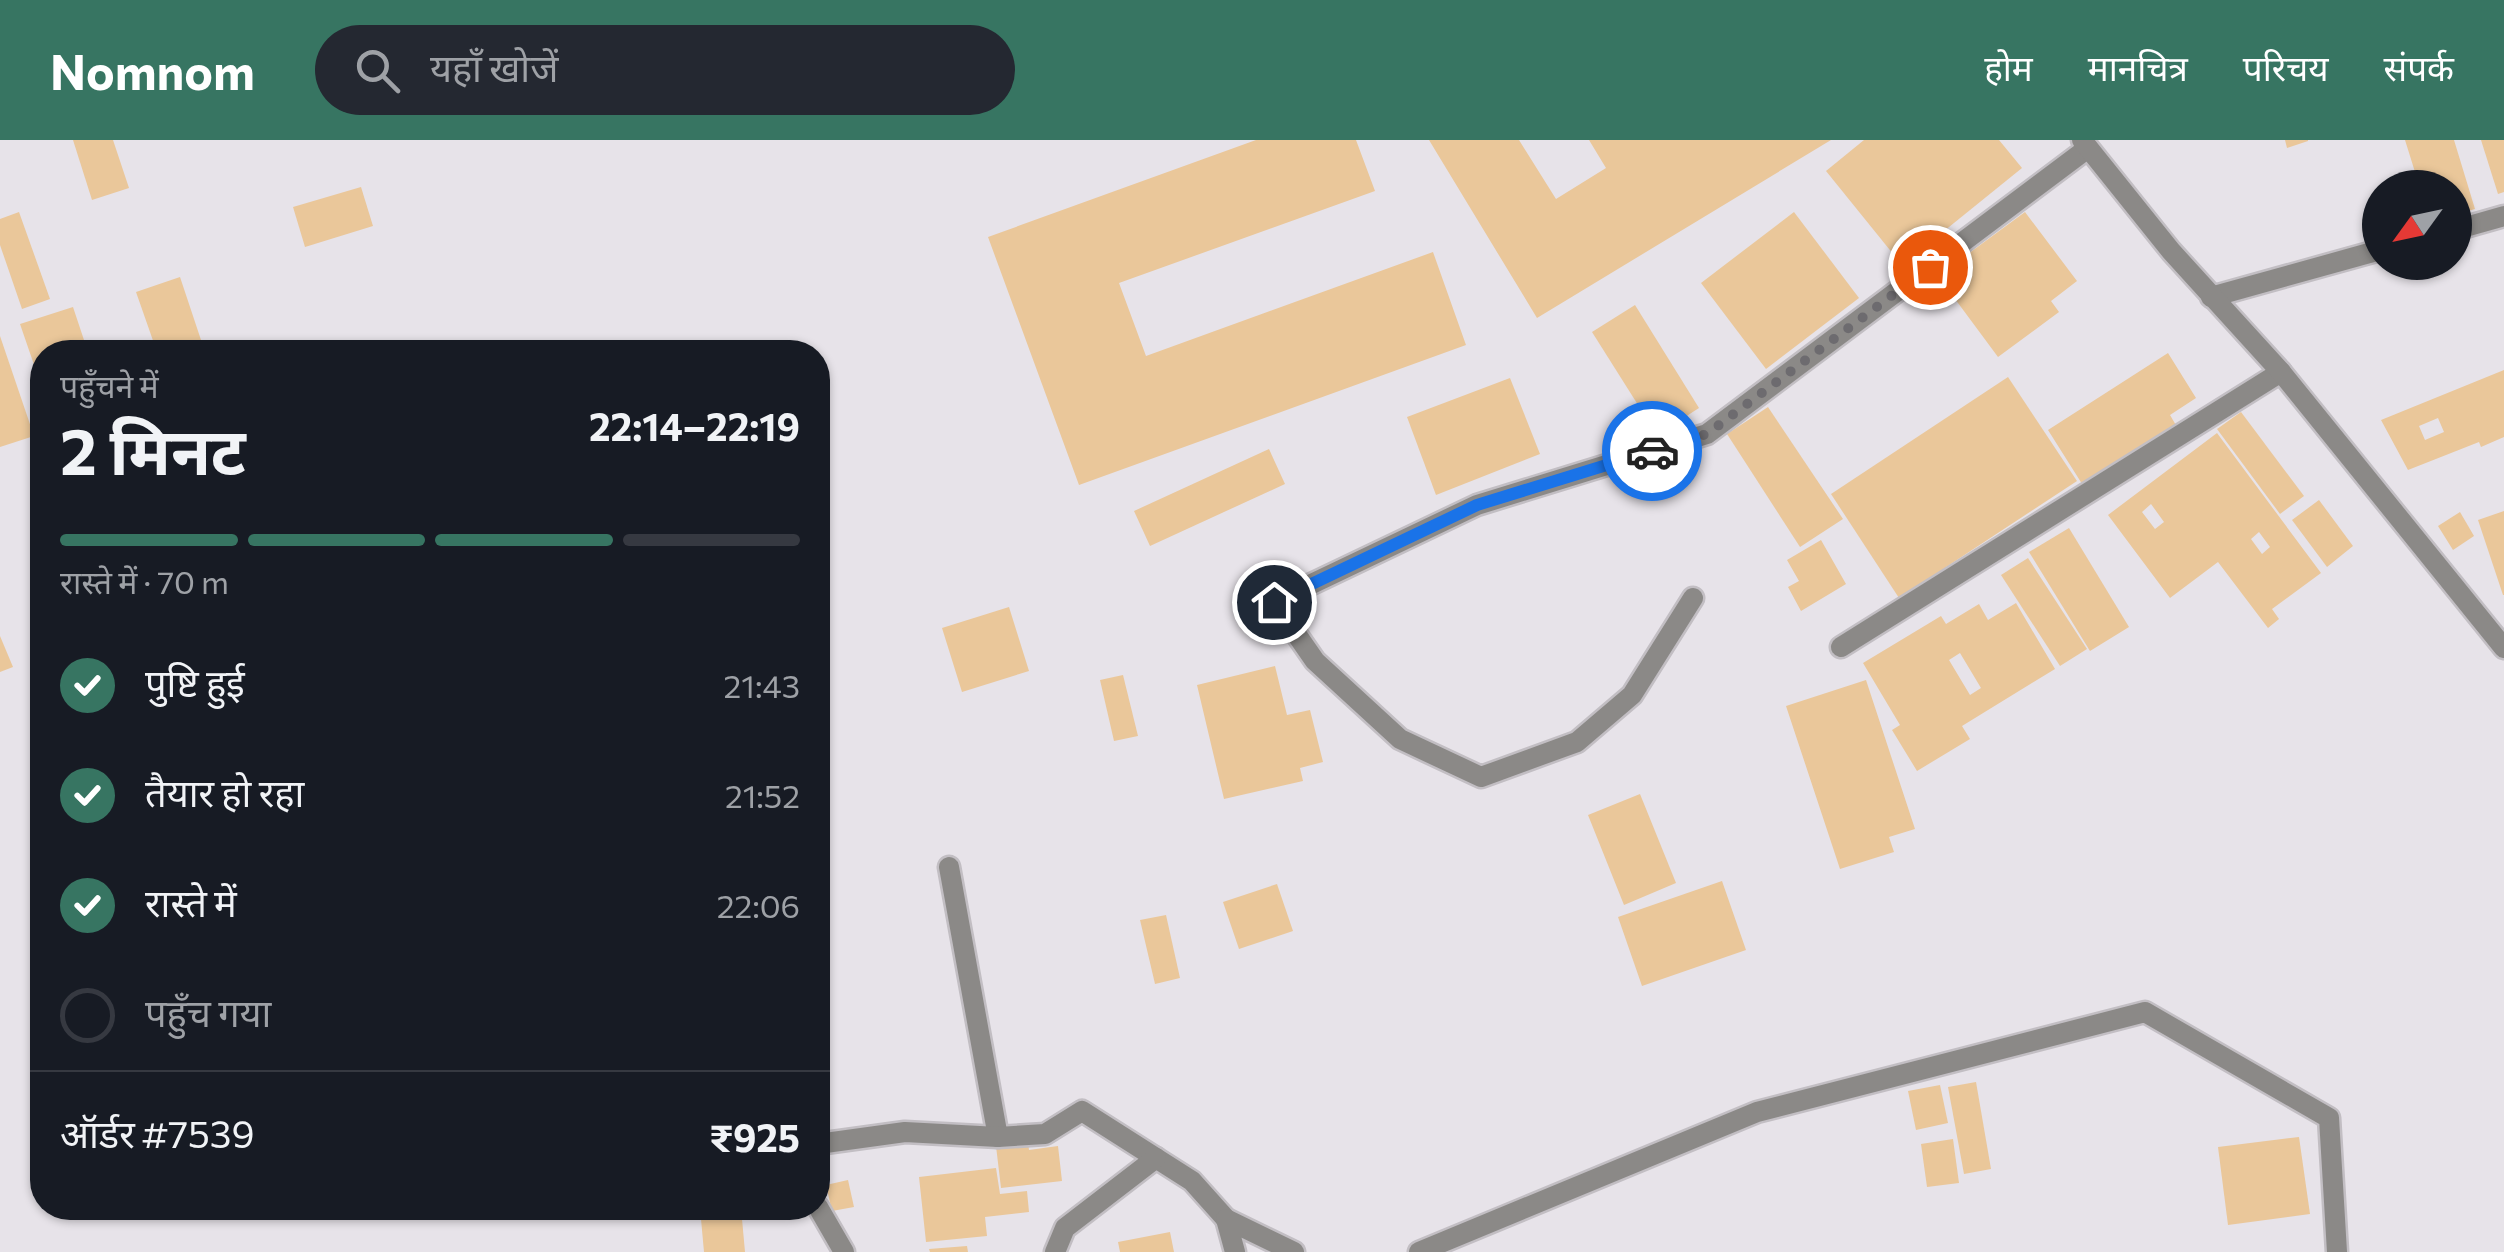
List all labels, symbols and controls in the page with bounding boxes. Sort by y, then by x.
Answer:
search box [315,25,1015,115]
text: Nomnom [50,41,255,100]
icon: search [350,43,405,98]
text: यहाँ खोजें [430,43,558,90]
text: होम [1984,45,2033,88]
text: मानचित्र [2088,45,2188,88]
text: परिचय [2243,45,2329,88]
text: संपर्क [2384,45,2454,88]
north arrow [2362,170,2472,280]
map controls [2362,170,2472,280]
pin [1888,225,1973,310]
icon: bag [1903,240,1958,295]
text: पहुँचने में [60,365,159,405]
courier [1602,401,1702,501]
text: 22:14–22:19 [589,402,800,449]
text: 2 मिनट [60,409,246,488]
icon: car [1625,424,1680,479]
pin [1232,560,1317,645]
text: रास्ते में · 70 m [60,561,229,601]
icon: home [1247,575,1302,630]
icon: check [60,658,115,713]
text: पुष्टि हुई [145,658,245,705]
text: 21:43 [724,665,800,705]
icon: check [60,768,115,823]
text: तैयार हो रहा [145,768,304,815]
text: 21:52 [725,775,800,815]
icon: check [60,878,115,933]
text: रास्ते में [145,878,237,925]
text: 22:06 [717,885,800,925]
text: पहुँच गया [145,988,271,1035]
text: ऑर्डर #7539 [60,1109,255,1156]
text: ₹925 [710,1113,800,1160]

